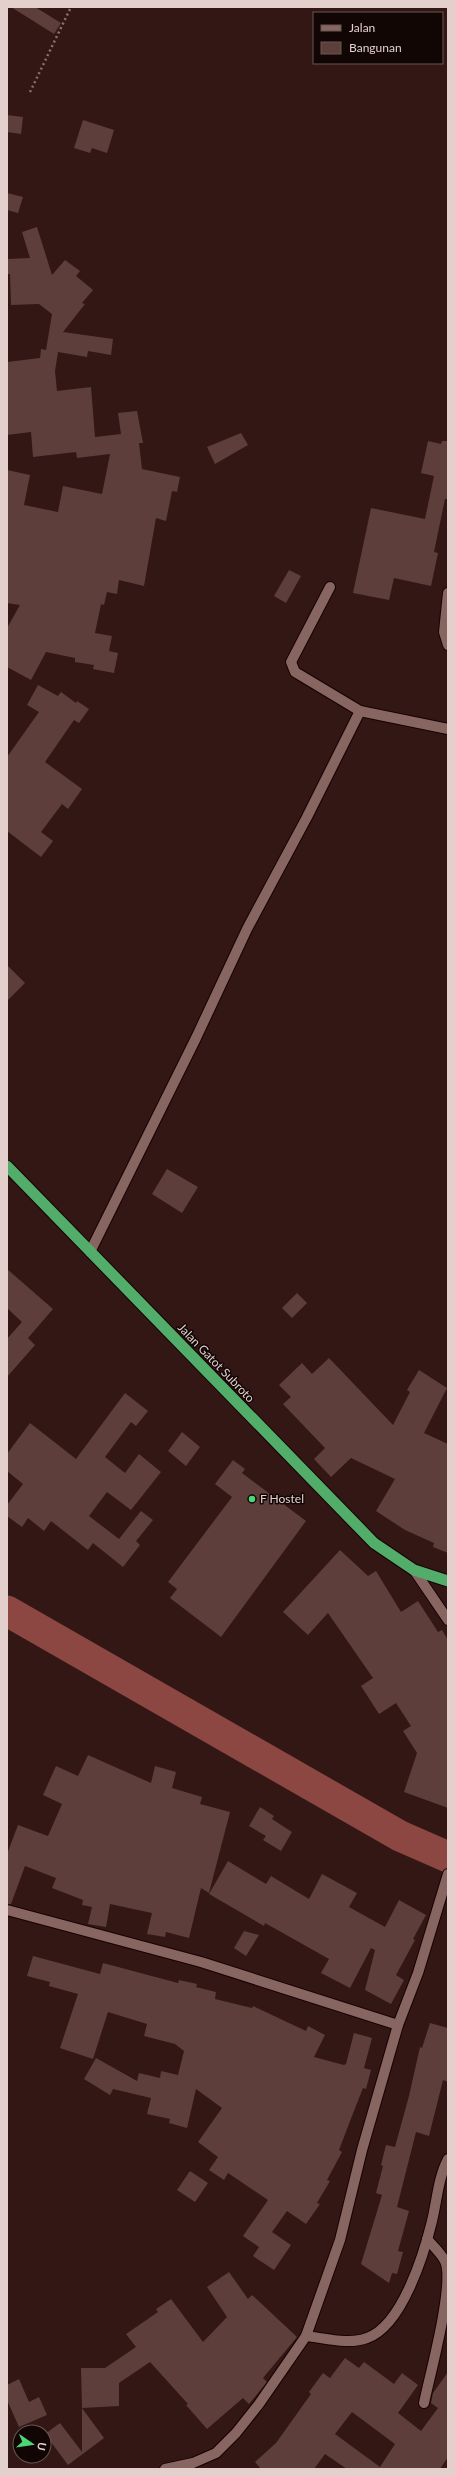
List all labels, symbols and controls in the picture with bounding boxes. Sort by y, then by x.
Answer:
legend [313,12,443,64]
text: Jalan [349,20,375,35]
text: Bangunan [349,40,402,55]
street label: Jalan Gatot Subroto [175,1320,258,1405]
place label: F Hostel [260,1491,304,1506]
marker: F Hostel [247,1494,257,1504]
north arrow [12,2424,52,2464]
text: U [35,2441,49,2452]

